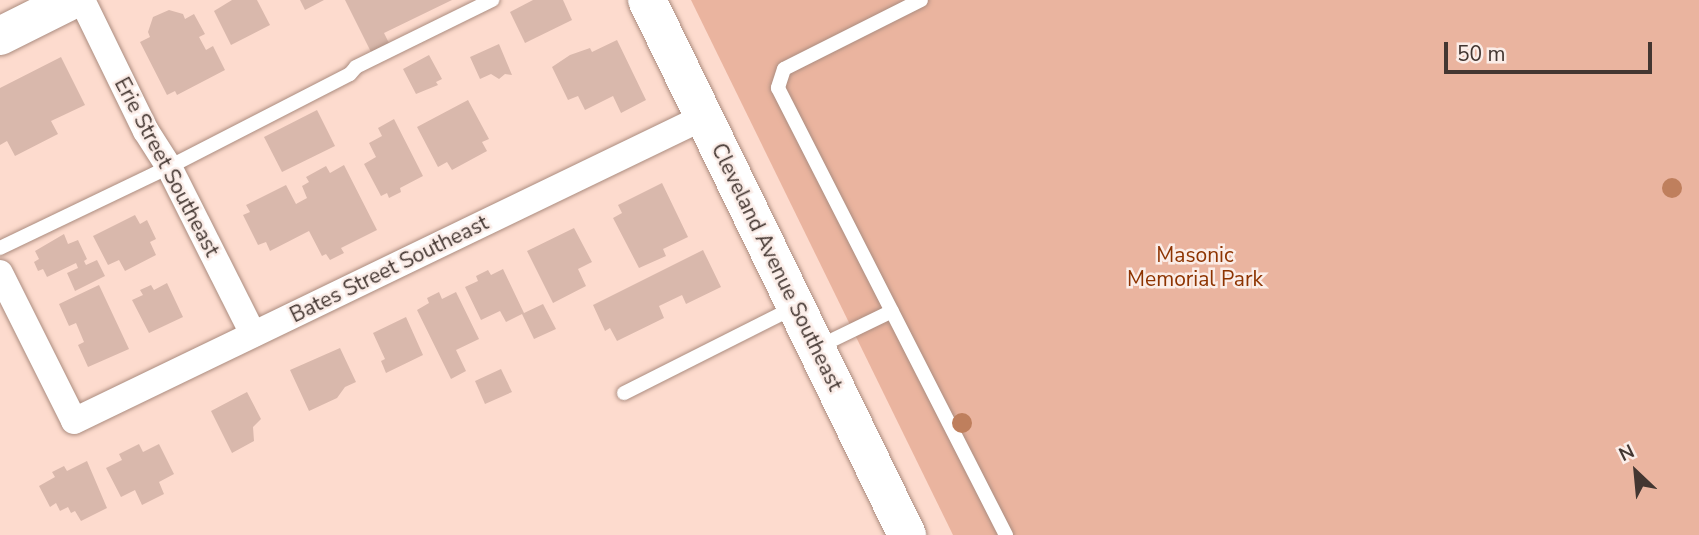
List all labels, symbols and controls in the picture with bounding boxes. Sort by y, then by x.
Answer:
scale bar [1447,28,1655,72]
text: 50 m [1457,40,1506,68]
street label: Erie Street Southeast [109,73,225,261]
street label: Cleveland Avenue Southeast [706,139,848,395]
street label: Bates Street Southeast [286,210,492,328]
park label: Masonic Memorial Park [1127,242,1263,292]
north arrow [1601,437,1671,507]
text: N [1615,438,1639,468]

